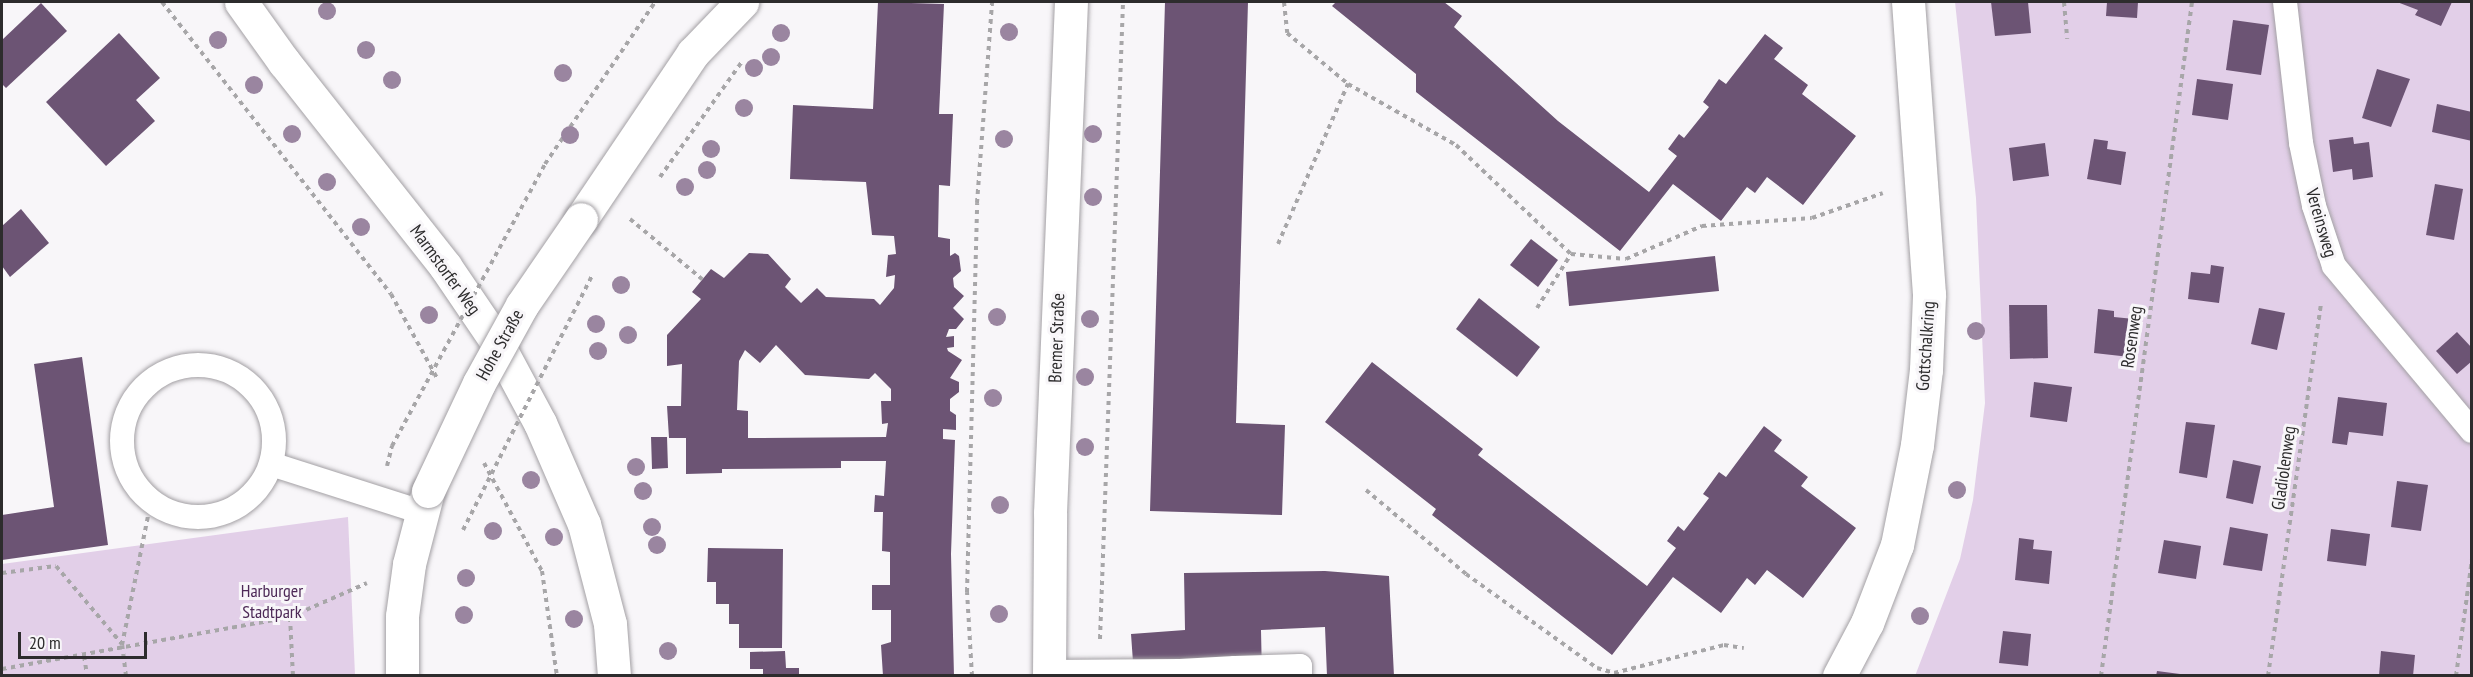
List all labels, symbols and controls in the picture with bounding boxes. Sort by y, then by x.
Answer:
street label: Vereinsweg [2301,186,2341,260]
street label: Marmstorfer Weg [405,221,485,319]
street label: Bremer Straße [1045,293,1069,383]
street label: Gottschalkring [1912,300,1940,392]
street label: Rosenweg [2117,304,2147,370]
street label: Hohe Straße [472,306,528,384]
street label: Gladiolenweg [2267,425,2301,511]
park label: Harburger Stadtpark [241,581,303,624]
scale bar [21,620,150,658]
text: 20 m [29,631,61,654]

